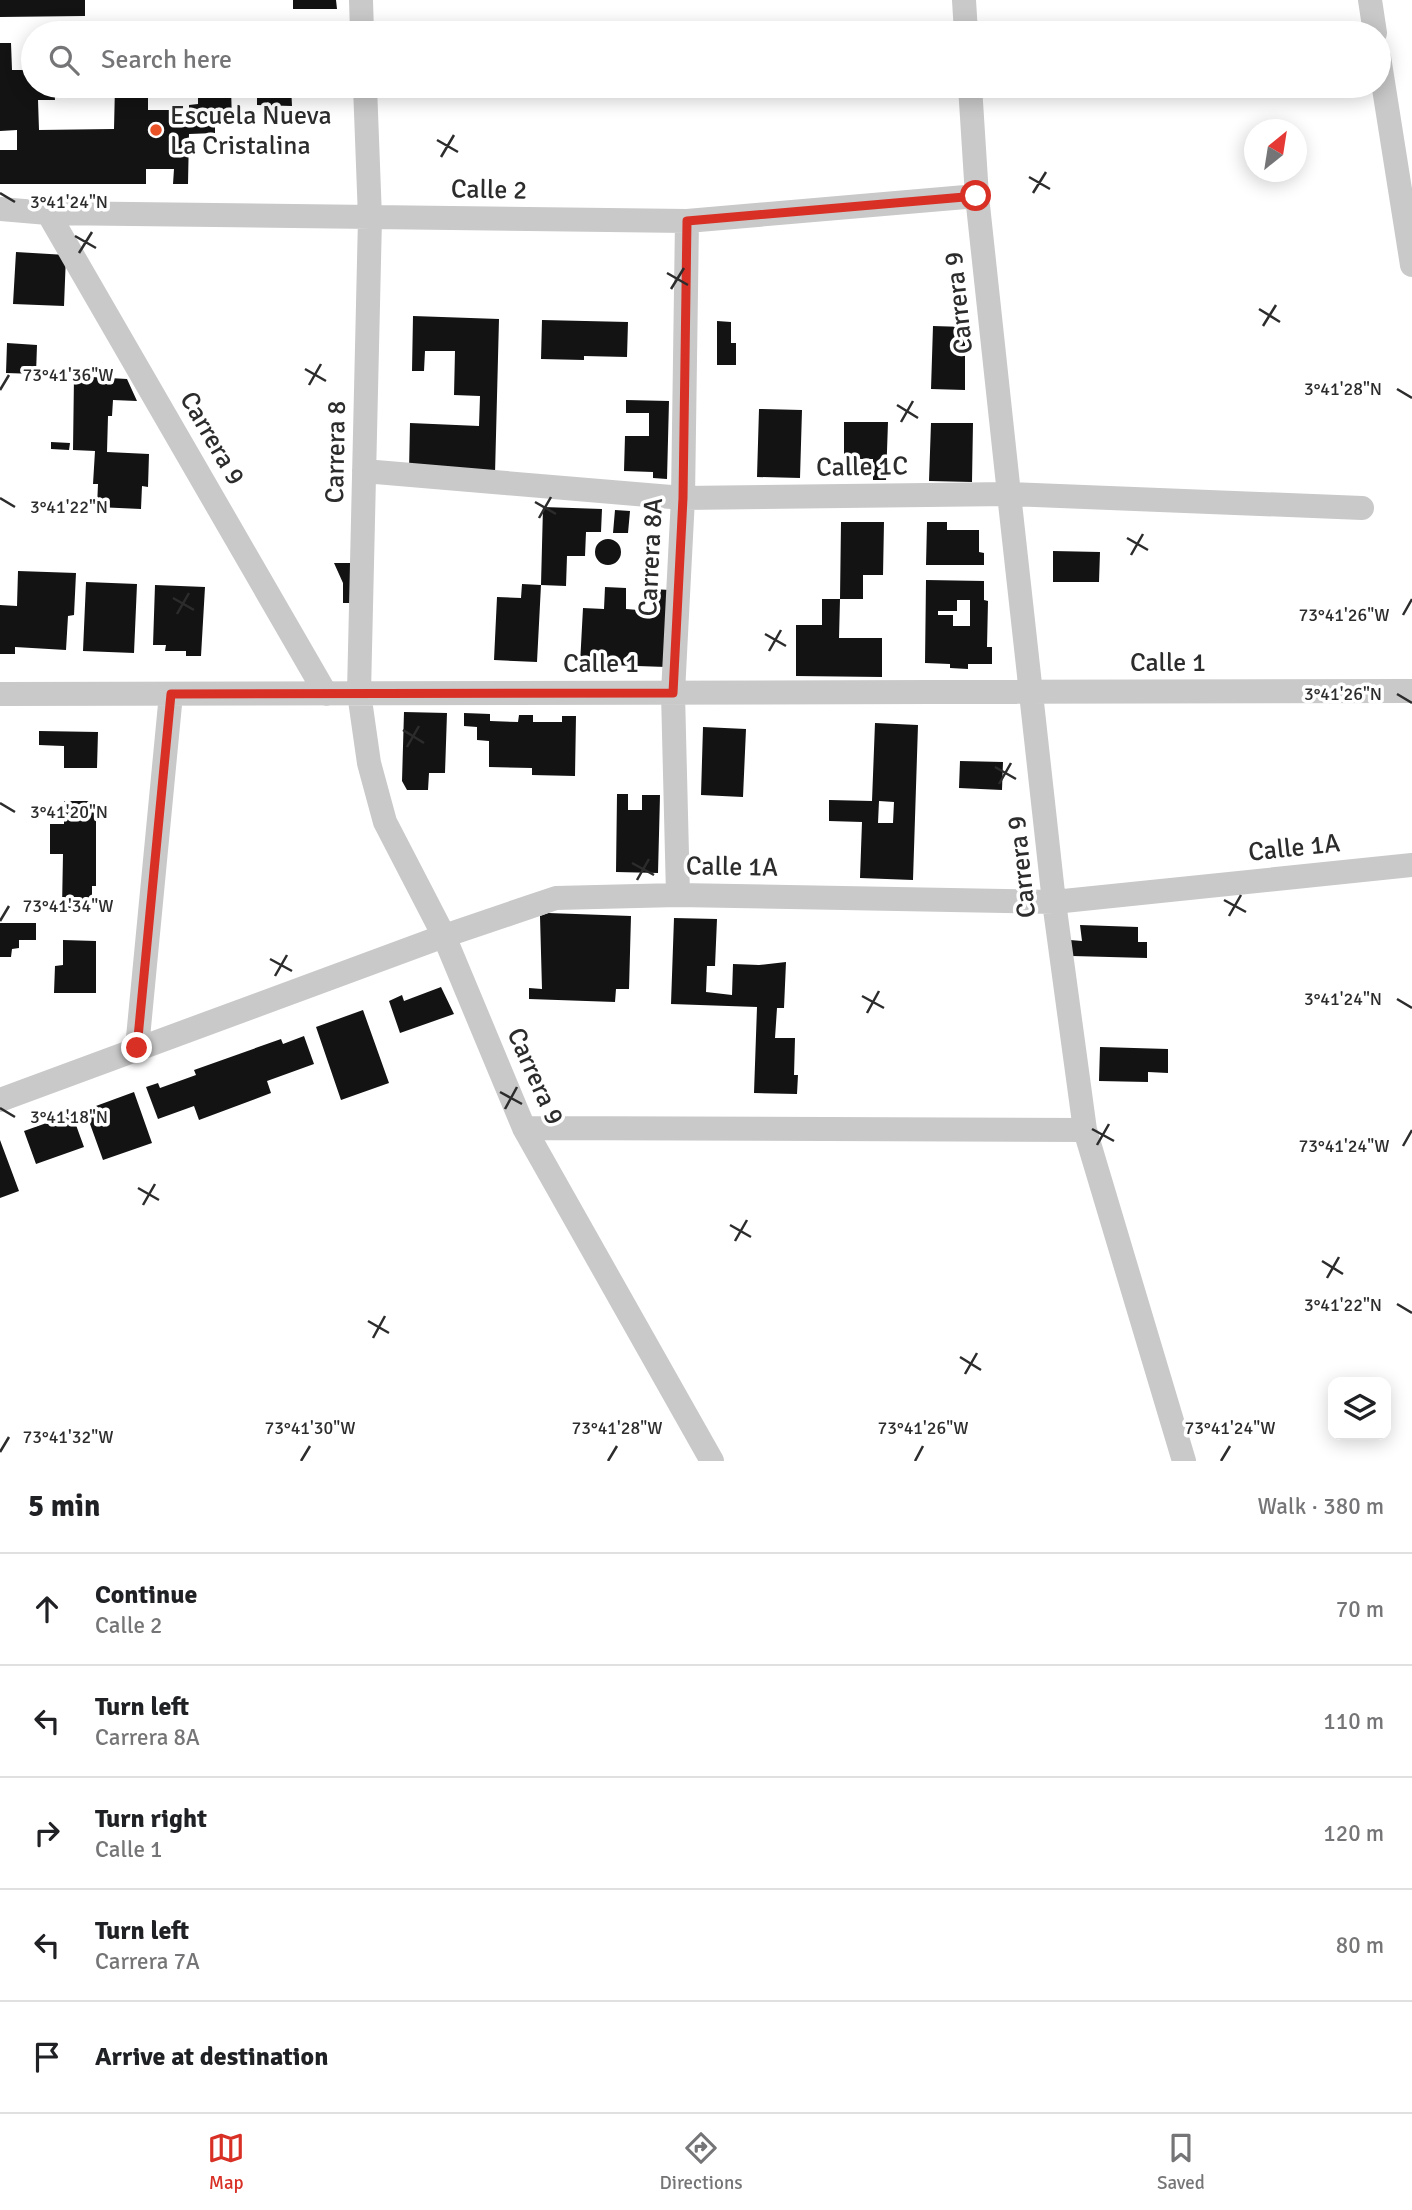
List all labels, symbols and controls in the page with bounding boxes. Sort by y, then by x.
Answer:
search box [21,21,1391,98]
icon: search [45,41,83,79]
text: Search here [101,44,232,76]
place label: Escuela Nueva La Cristalina [170,100,332,162]
north arrow [1244,119,1307,182]
marker: Escuela Nueva La Cristalina [148,122,164,138]
street label: Calle 2 [451,173,527,207]
route start [960,180,991,211]
text: 3°41'24"N [30,191,108,213]
street label: Carrera 9 [938,250,980,356]
text: 73°41'36"W [23,364,113,386]
text: 3°41'28"N [1304,378,1382,400]
street label: Carrera 9 [173,386,252,491]
street label: Carrera 8 [319,400,353,504]
street label: Calle 1C [816,450,908,484]
text: 3°41'22"N [30,496,108,518]
street label: Carrera 8A [632,497,670,617]
text: 73°41'26"W [1299,604,1389,626]
street label: Calle 1 [1130,647,1206,679]
street label: Calle 1 [563,648,639,680]
text: 3°41'26"N [1304,683,1382,705]
text: 3°41'20"N [30,801,108,823]
street label: Carrera 9 [1001,814,1043,920]
street label: Calle 1A [1247,827,1342,869]
street label: Calle 1A [686,850,778,884]
text: 73°41'34"W [23,895,113,917]
text: 3°41'24"N [1304,988,1382,1010]
street label: Carrera 9 [500,1023,571,1130]
route end [121,1032,152,1063]
text: 3°41'18"N [30,1106,108,1128]
text: 73°41'24"W [1299,1135,1389,1157]
text: 3°41'22"N [1304,1294,1382,1316]
map controls [1328,1377,1391,1440]
button: layers [1328,1377,1391,1440]
text: 73°41'30"W [265,1417,355,1439]
text: 73°41'28"W [572,1417,662,1439]
text: 73°41'26"W [878,1417,968,1439]
text: 73°41'24"W [1185,1417,1275,1439]
text: 73°41'32"W [23,1426,113,1448]
text: 5 min [28,1488,100,1525]
text: Walk · 380 m [1258,1492,1384,1521]
text: Continue [95,1579,197,1611]
icon: ahead [28,1590,66,1628]
text: 70 m [1336,1595,1384,1624]
text: Calle 2 [95,1611,162,1640]
text: Turn left [95,1691,189,1723]
icon: left [28,1702,66,1740]
text: 110 m [1323,1707,1384,1736]
text: Carrera 8A [95,1723,200,1752]
text: Turn right [95,1803,207,1835]
icon: right [28,1814,66,1852]
text: 120 m [1323,1819,1384,1848]
text: Calle 1 [95,1835,162,1864]
text: Turn left [95,1915,189,1947]
icon: left [28,1926,66,1964]
text: 80 m [1336,1931,1384,1960]
text: Carrera 7A [95,1947,200,1976]
icon: arrive [28,2038,66,2076]
text: Arrive at destination [95,2041,328,2073]
tab: Map [207,2129,245,2195]
tab: Directions [660,2129,743,2195]
tab: Saved [1157,2129,1205,2195]

